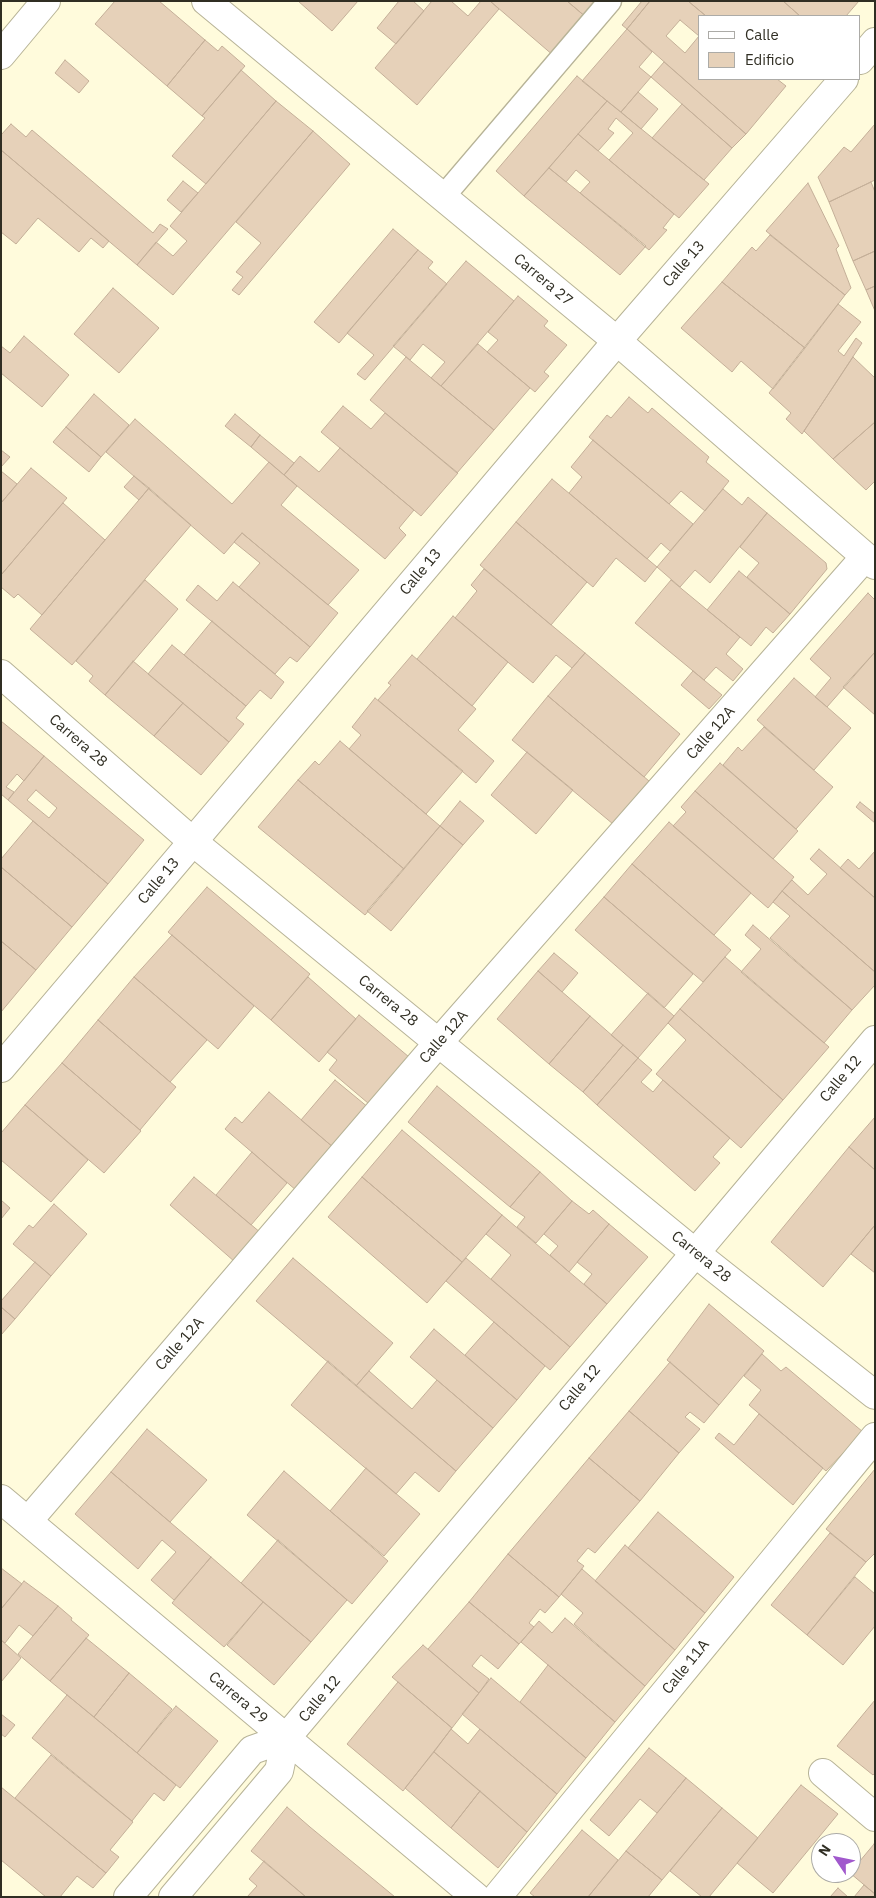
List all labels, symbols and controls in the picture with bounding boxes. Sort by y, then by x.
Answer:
legend [698,15,861,80]
text: Calle [745,25,779,44]
text: Edificio [745,50,794,69]
street label: Calle 13 [659,237,709,291]
street label: Carrera 27 [510,250,576,310]
street label: Calle 13 [396,545,446,599]
street label: Calle 12A [683,703,739,763]
street label: Carrera 28 [45,711,111,771]
street label: Calle 13 [134,854,184,908]
street label: Carrera 28 [355,972,421,1030]
street label: Calle 12A [416,1007,472,1067]
street label: Calle 12 [816,1052,866,1106]
street label: Carrera 28 [668,1228,734,1286]
street label: Calle 12A [152,1314,208,1374]
street label: Calle 12 [555,1361,605,1415]
street label: Calle 11A [659,1636,713,1698]
street label: Carrera 29 [205,1668,271,1728]
street label: Calle 12 [295,1672,345,1726]
north arrow [811,1833,861,1883]
text: N [814,1841,835,1859]

